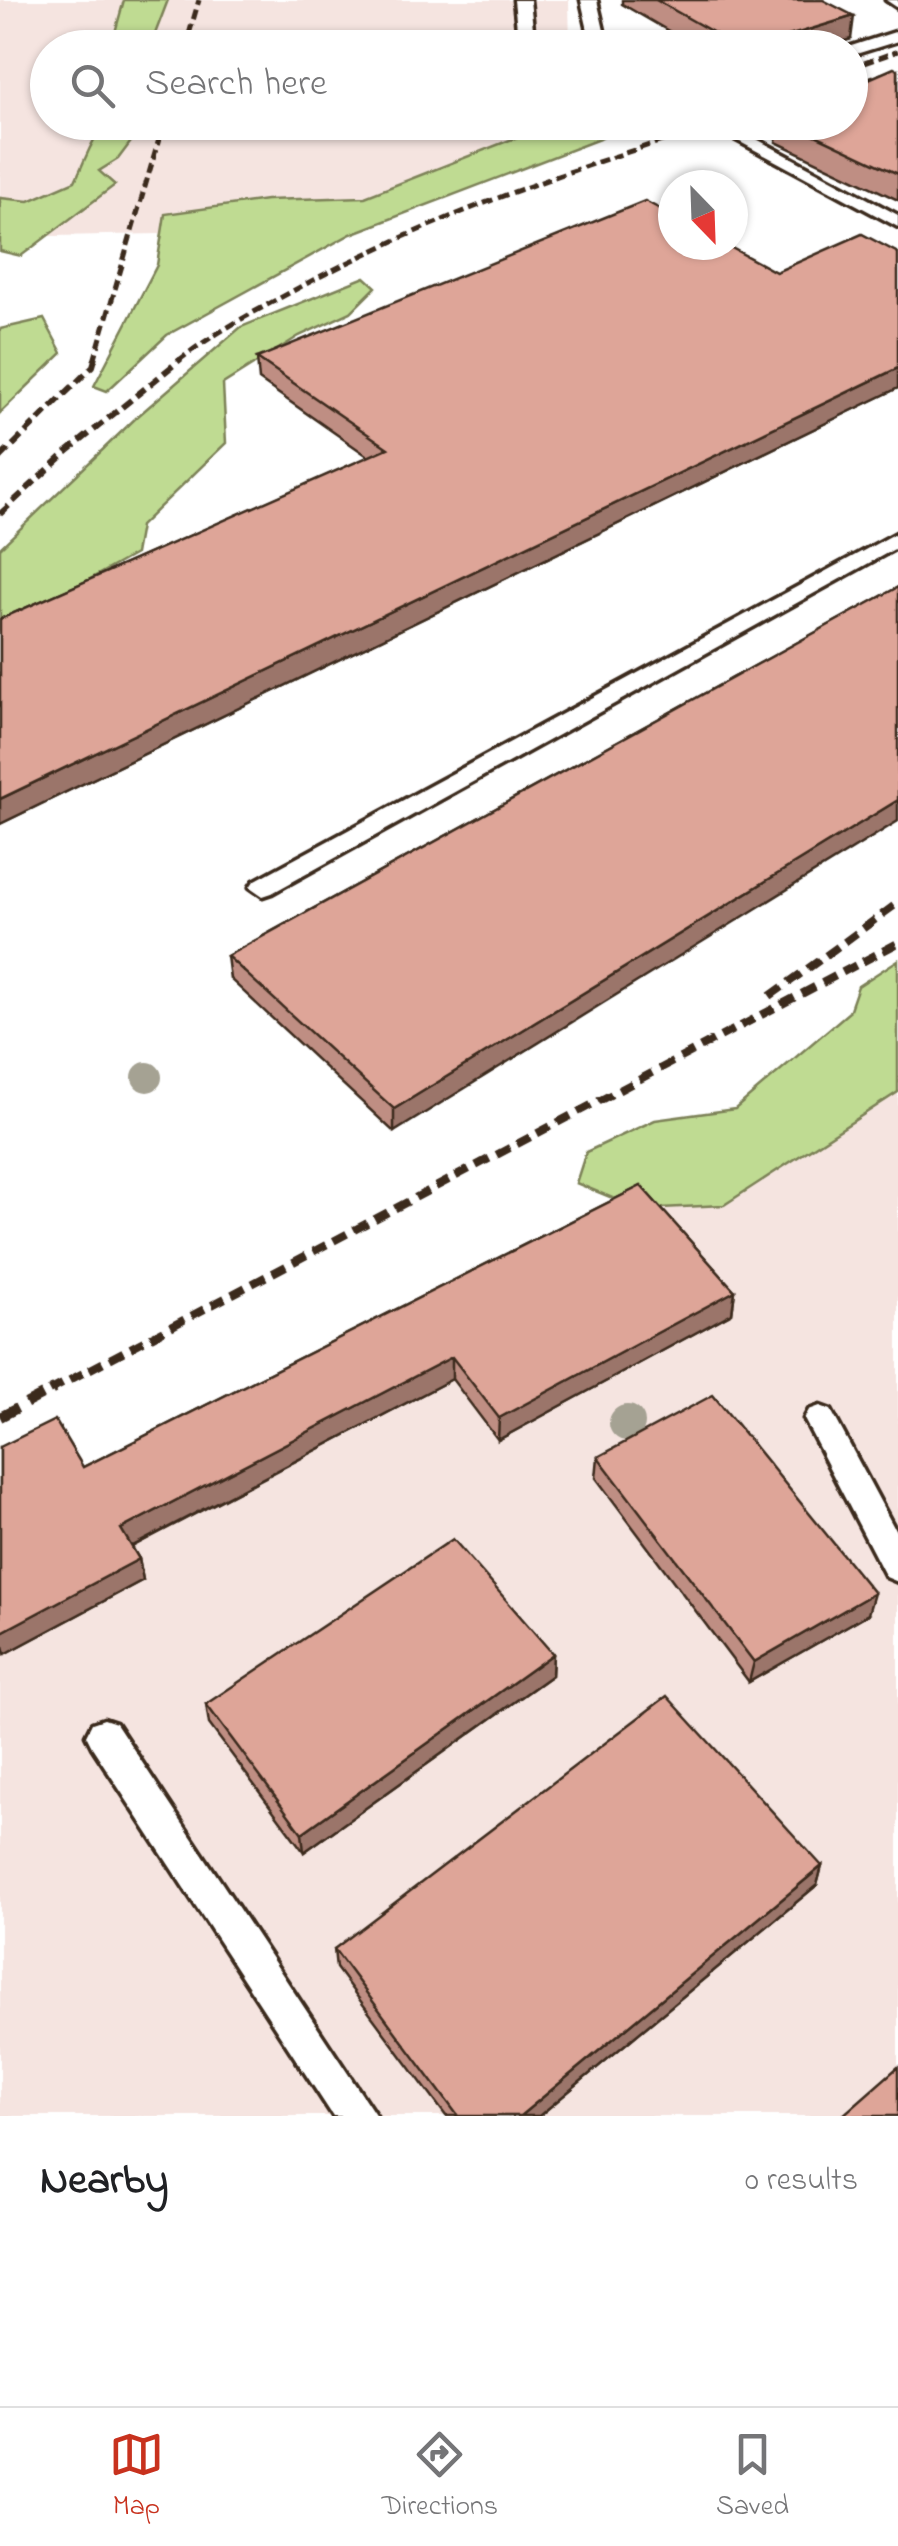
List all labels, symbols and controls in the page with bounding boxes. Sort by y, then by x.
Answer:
search box [30,30,868,140]
text: Search here [145,57,327,113]
icon: search [65,58,120,113]
north arrow [658,170,748,260]
text: Nearby [40,2151,168,2212]
text: 0 results [745,2158,858,2205]
tab: Map [109,2427,164,2528]
tab: Directions [382,2427,498,2528]
tab: Saved [716,2427,789,2528]

